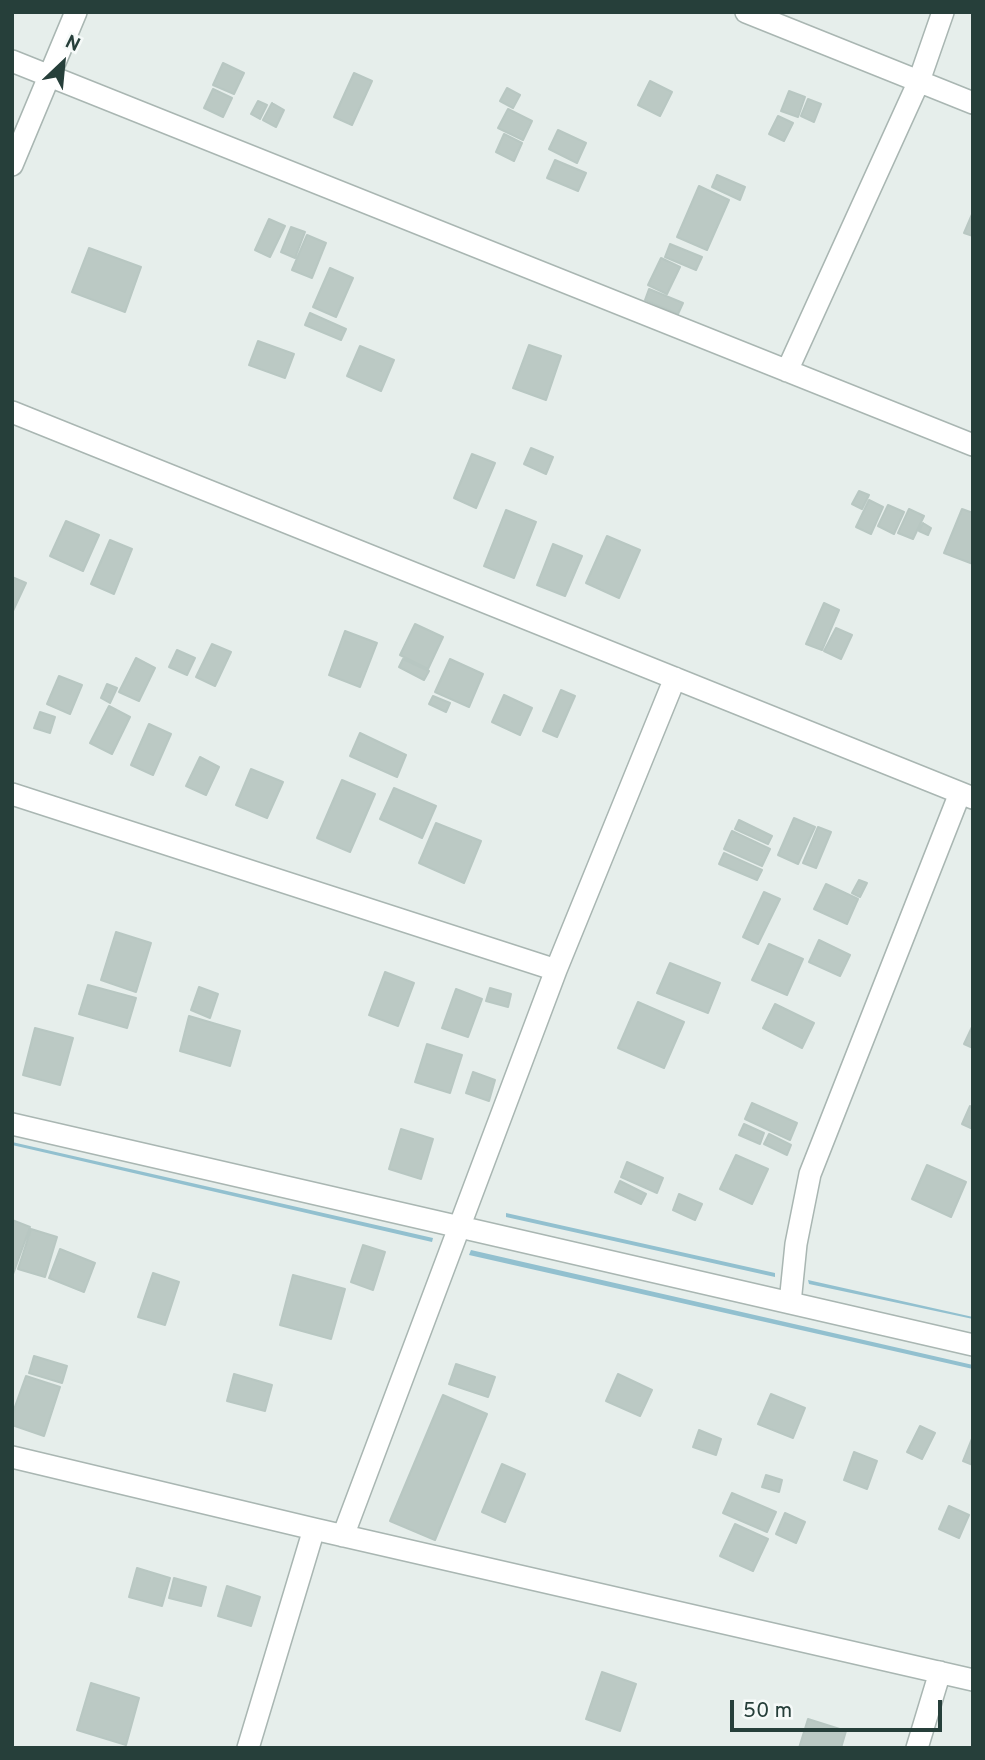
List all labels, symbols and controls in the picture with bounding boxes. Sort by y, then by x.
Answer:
north arrow [28,28,98,98]
text: N [61,30,84,58]
scale bar [733,1686,945,1730]
text: 50 m [743,1698,792,1725]

